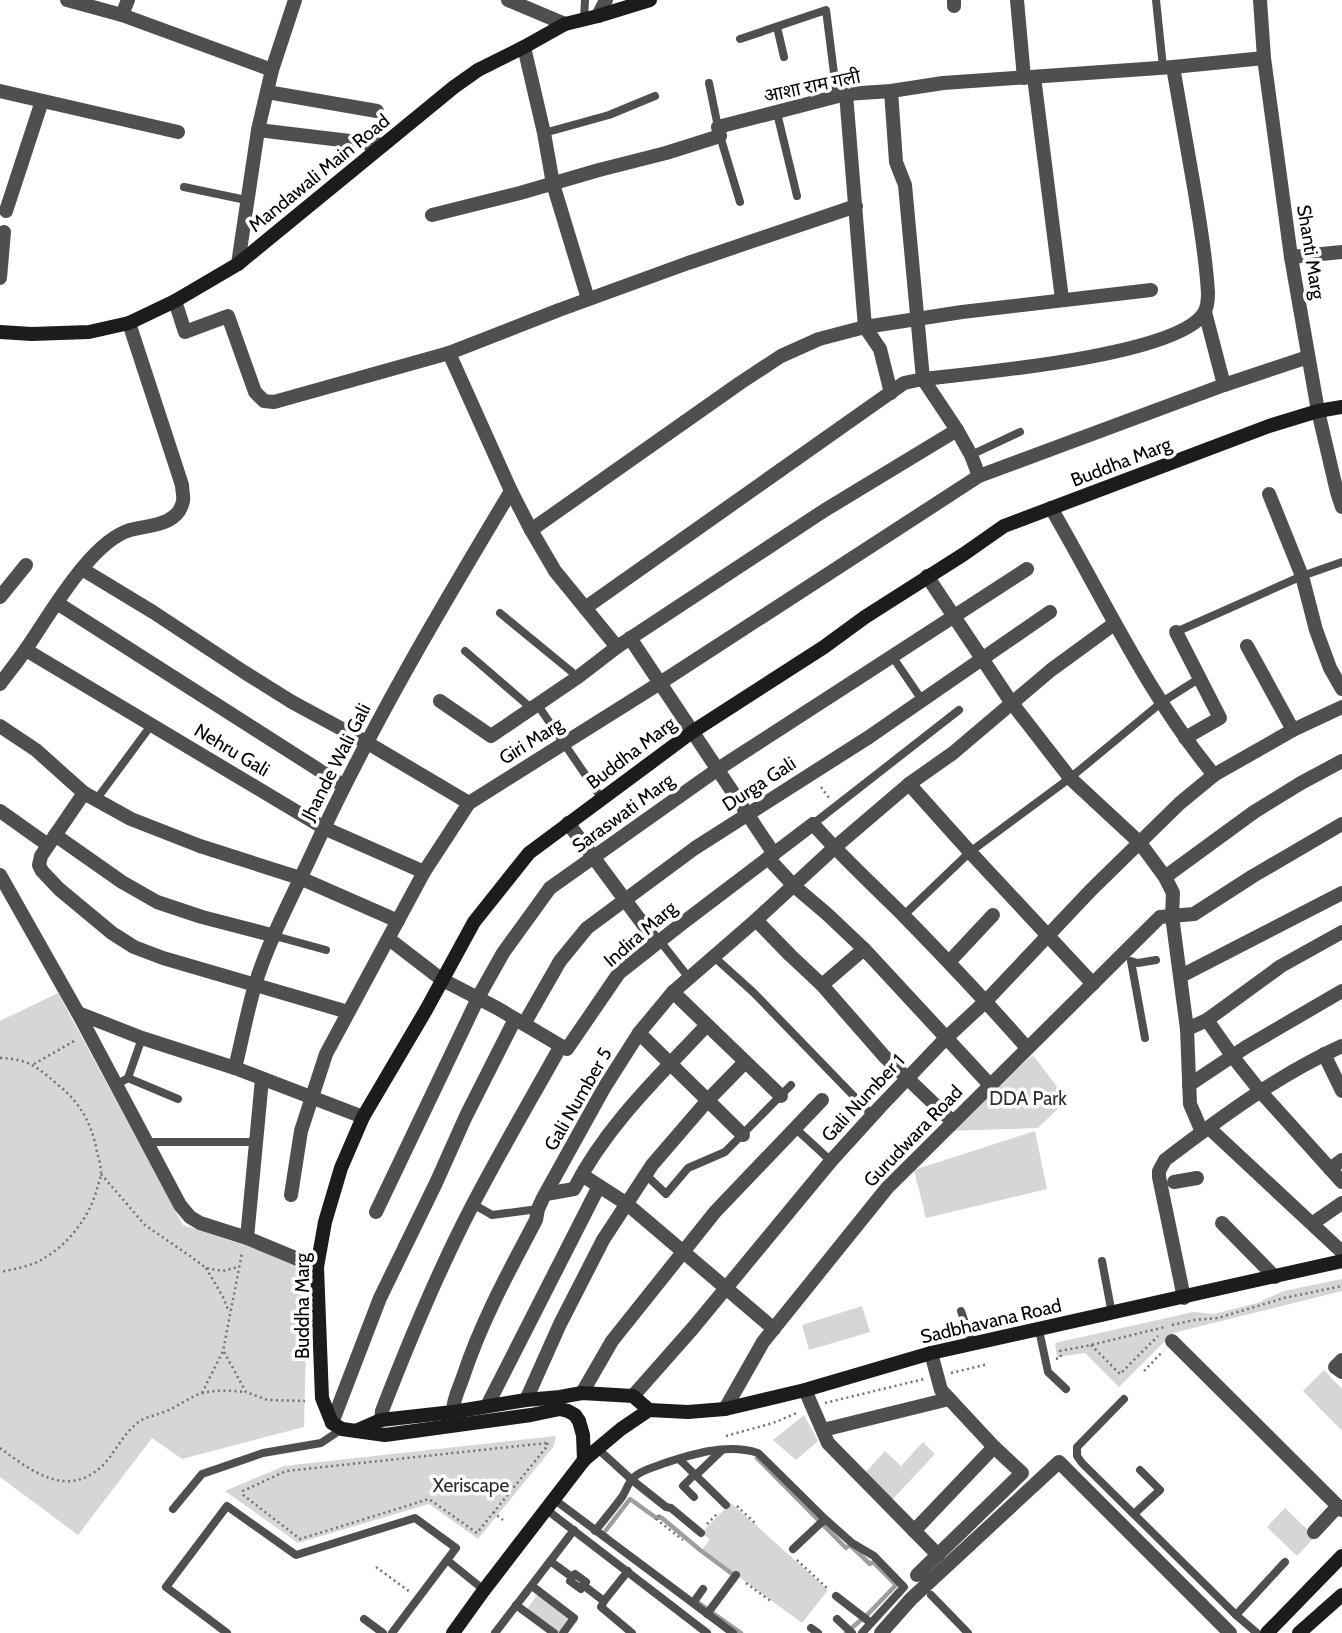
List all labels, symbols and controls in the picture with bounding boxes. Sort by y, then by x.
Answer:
street label: आशा राम गली [761,64,864,107]
street label: Mandawali Main Road [244,109,394,237]
street label: Shanti Marg [1292,203,1330,301]
street label: Buddha Marg [1068,432,1175,492]
street label: Jhande Wali Gali [296,699,375,825]
street label: Giri Marg [495,712,568,770]
street label: Buddha Marg [582,712,681,794]
street label: Nehru Gali [190,719,274,781]
street label: Durga Gali [718,752,800,816]
street label: Saraswati Marg [568,768,679,858]
street label: Indira Marg [599,896,682,972]
street label: Gali Number 5 [539,1043,617,1155]
street label: Gali Number 1 [817,1049,909,1147]
street label: Gurudwara Road [859,1080,967,1192]
park label: DDA Park [989,1087,1067,1110]
street label: Buddha Marg [291,1253,314,1359]
street label: Sadbhavana Road [918,1294,1064,1348]
park label: Xeriscape [433,1474,509,1497]

